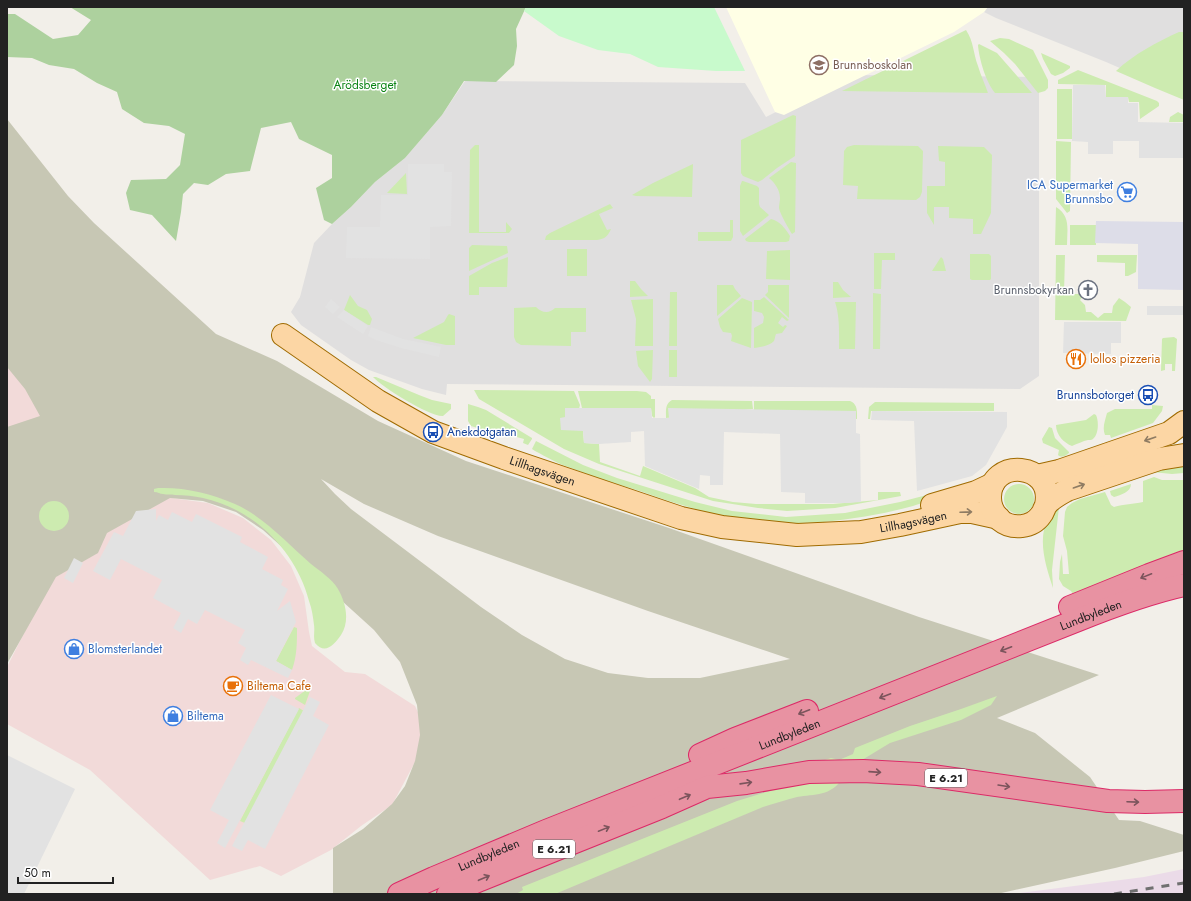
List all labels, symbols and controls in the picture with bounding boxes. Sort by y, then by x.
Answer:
school or university icon: Brunnsboskolan [808,54,830,76]
place label: Brunnsboskolan [833,56,912,74]
park label: Arödsberget [334,76,397,94]
place label: ICA Supermarket Brunnsbo [1027,176,1113,208]
supermarket icon: ICA Supermarket Brunnsbo [1116,181,1138,203]
church icon: Brunnsbokyrkan [1077,279,1099,301]
place label: Brunnsbokyrkan [994,281,1074,299]
restaurant icon: lollos pizzeria [1065,348,1087,370]
place label: lollos pizzeria [1090,350,1160,368]
bus stop icon: Brunnsbotorget [1137,384,1159,406]
place label: Brunnsbotorget [1057,386,1134,404]
bus stop icon: Anekdotgatan [422,421,444,443]
place label: Anekdotgatan [447,423,517,441]
one-way arrow [1144,436,1156,444]
street label: Lillhagsvägen [507,452,578,491]
one-way arrow [1073,482,1086,489]
street label: Lillhagsvägen [878,506,949,537]
one-way arrow [959,508,972,516]
one-way arrow [1140,573,1152,581]
street label: Lundbyleden [1057,595,1124,635]
shop icon: Blomsterlandet [63,638,85,660]
place label: Blomsterlandet [88,640,162,658]
one-way arrow [1000,645,1012,653]
cafe icon: Biltema Cafe [222,675,244,697]
place label: Biltema Cafe [247,677,311,695]
one-way arrow [879,693,891,700]
shop icon: Biltema [162,705,184,727]
place label: Biltema [187,707,224,725]
one-way arrow [799,708,811,716]
street label: Lundbyleden [756,714,823,755]
one-way arrow [868,768,881,775]
road number: E 6.21 [925,769,967,787]
one-way arrow [739,779,752,787]
one-way arrow [997,782,1010,790]
one-way arrow [678,793,690,800]
one-way arrow [1126,798,1139,806]
one-way arrow [598,825,610,833]
street label: Lundbyleden [455,834,522,876]
road number: E 6.21 [533,840,575,858]
scale bar [18,859,113,885]
text: 50 m [24,864,51,882]
one-way arrow [477,874,489,882]

